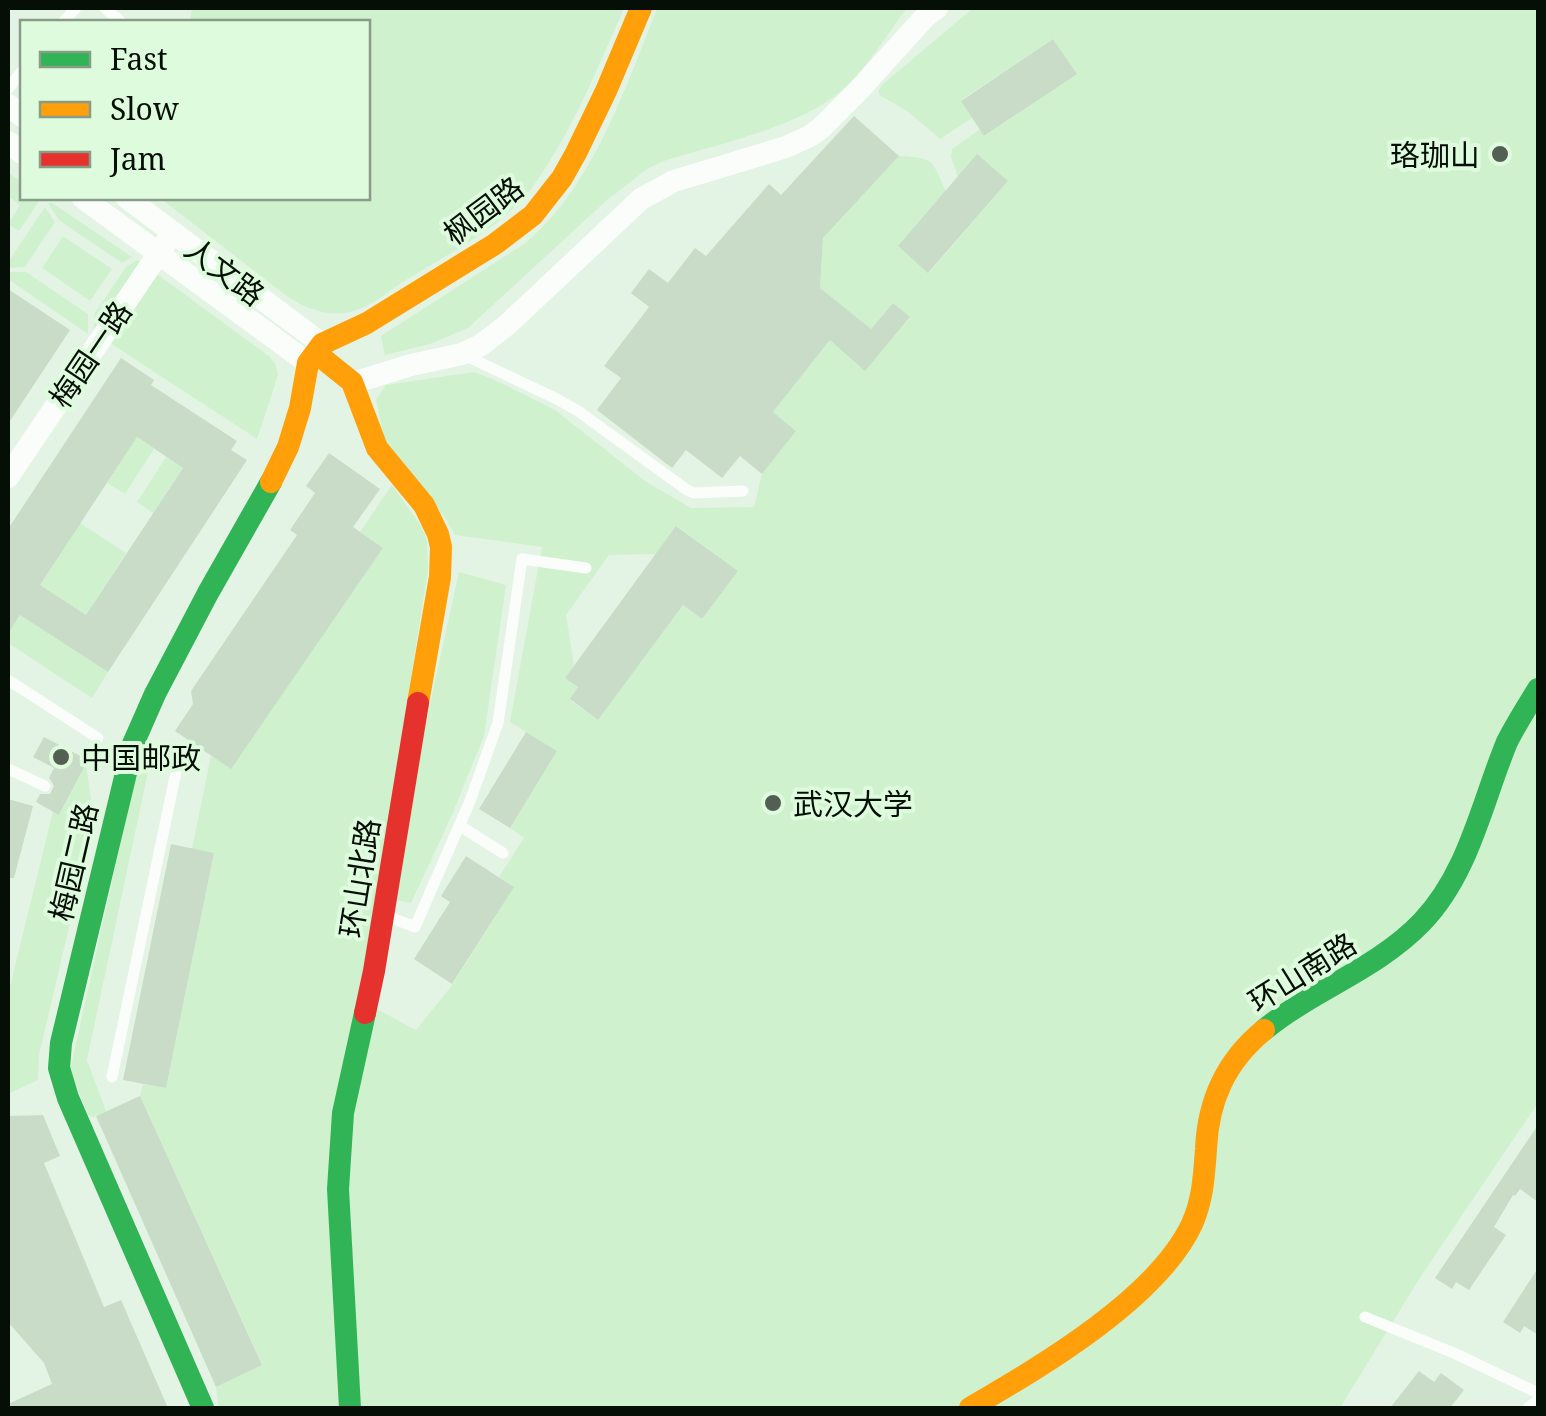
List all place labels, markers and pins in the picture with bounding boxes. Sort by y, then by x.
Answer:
place label: 珞珈山 [1390,134,1480,175]
marker: 珞珈山 [1489,143,1511,165]
place label: 中国邮政 [81,737,201,778]
marker: 中国邮政 [50,746,72,768]
place label: 武汉大学 [793,783,913,824]
marker: 武汉大学 [762,792,784,814]

